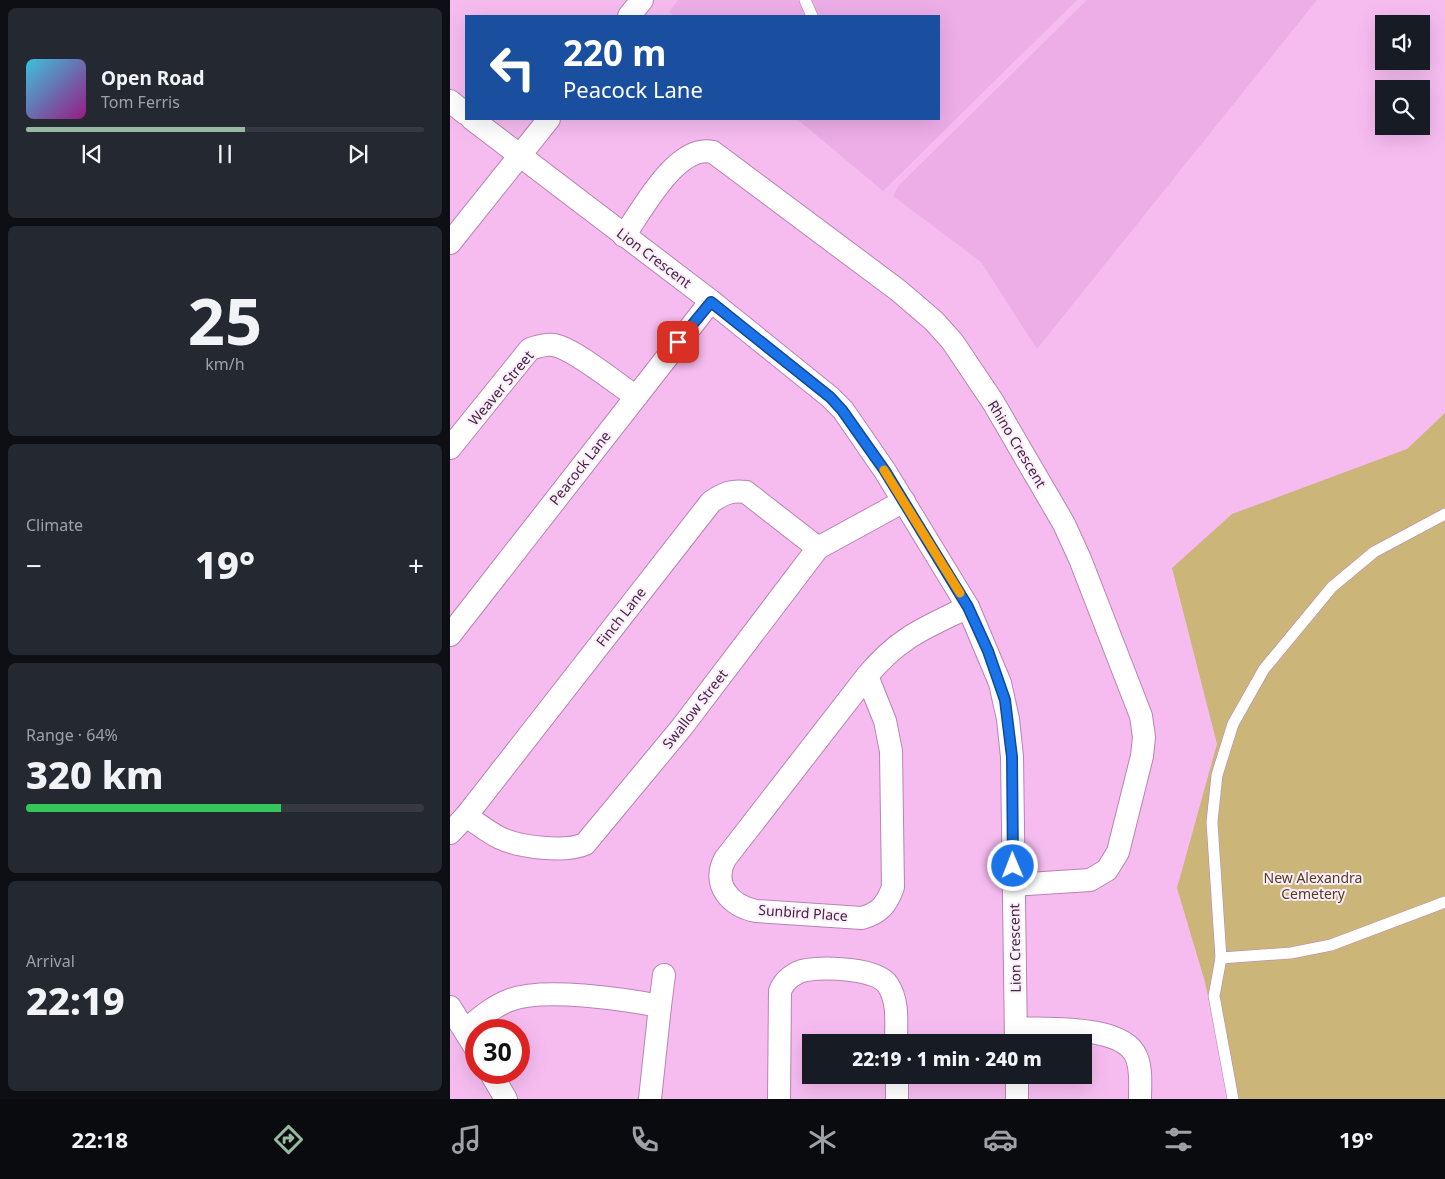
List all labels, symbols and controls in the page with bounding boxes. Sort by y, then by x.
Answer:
map controls [1375,15,1430,135]
button: sound [1375,15,1430,70]
text: 220 m [563,29,666,76]
icon: left [480,35,545,100]
text: Open Road [101,65,204,91]
text: Peacock Lane [563,74,703,104]
button: search [1375,80,1430,135]
text: Tom Ferris [101,91,180,113]
icon: previous [78,140,106,168]
icon: pause [211,140,239,168]
icon: next [344,140,372,168]
street label: Lion Crescent [613,223,696,292]
text: 25 [188,276,262,364]
pin [657,321,699,363]
icon: arrive [664,328,692,356]
street label: Weaver Street [464,346,537,429]
text: km/h [205,353,245,375]
street label: Rhino Crescent [984,396,1051,491]
street label: Peacock Lane [545,427,615,509]
text: Climate [26,514,83,536]
text: 19° [195,538,255,590]
text: − [26,546,42,584]
text: + [408,546,424,584]
street label: Finch Lane [591,583,650,650]
street label: Swallow Street [658,665,732,752]
text: Range · 64% [26,724,118,746]
text: 320 km [26,748,164,800]
position arrow [986,839,1038,891]
park label: New Alexandra Cemetery [1264,868,1362,903]
street label: Sunbird Place [758,900,848,925]
street label: Lion Crescent [1004,903,1025,993]
text: Arrival [26,950,75,972]
text: 22:19 [26,974,125,1026]
speed limit sign: 30 [465,1019,530,1084]
text: 22:19 · 1 min · 240 m [852,1046,1042,1072]
icon: directions [271,1122,306,1157]
icon: music [449,1122,484,1157]
icon: phone [627,1122,662,1157]
icon: climate [805,1122,840,1157]
icon: car [983,1122,1018,1157]
icon: filters [1161,1122,1196,1157]
text: 22:18 [71,1124,128,1154]
text: 19° [1339,1124,1373,1154]

